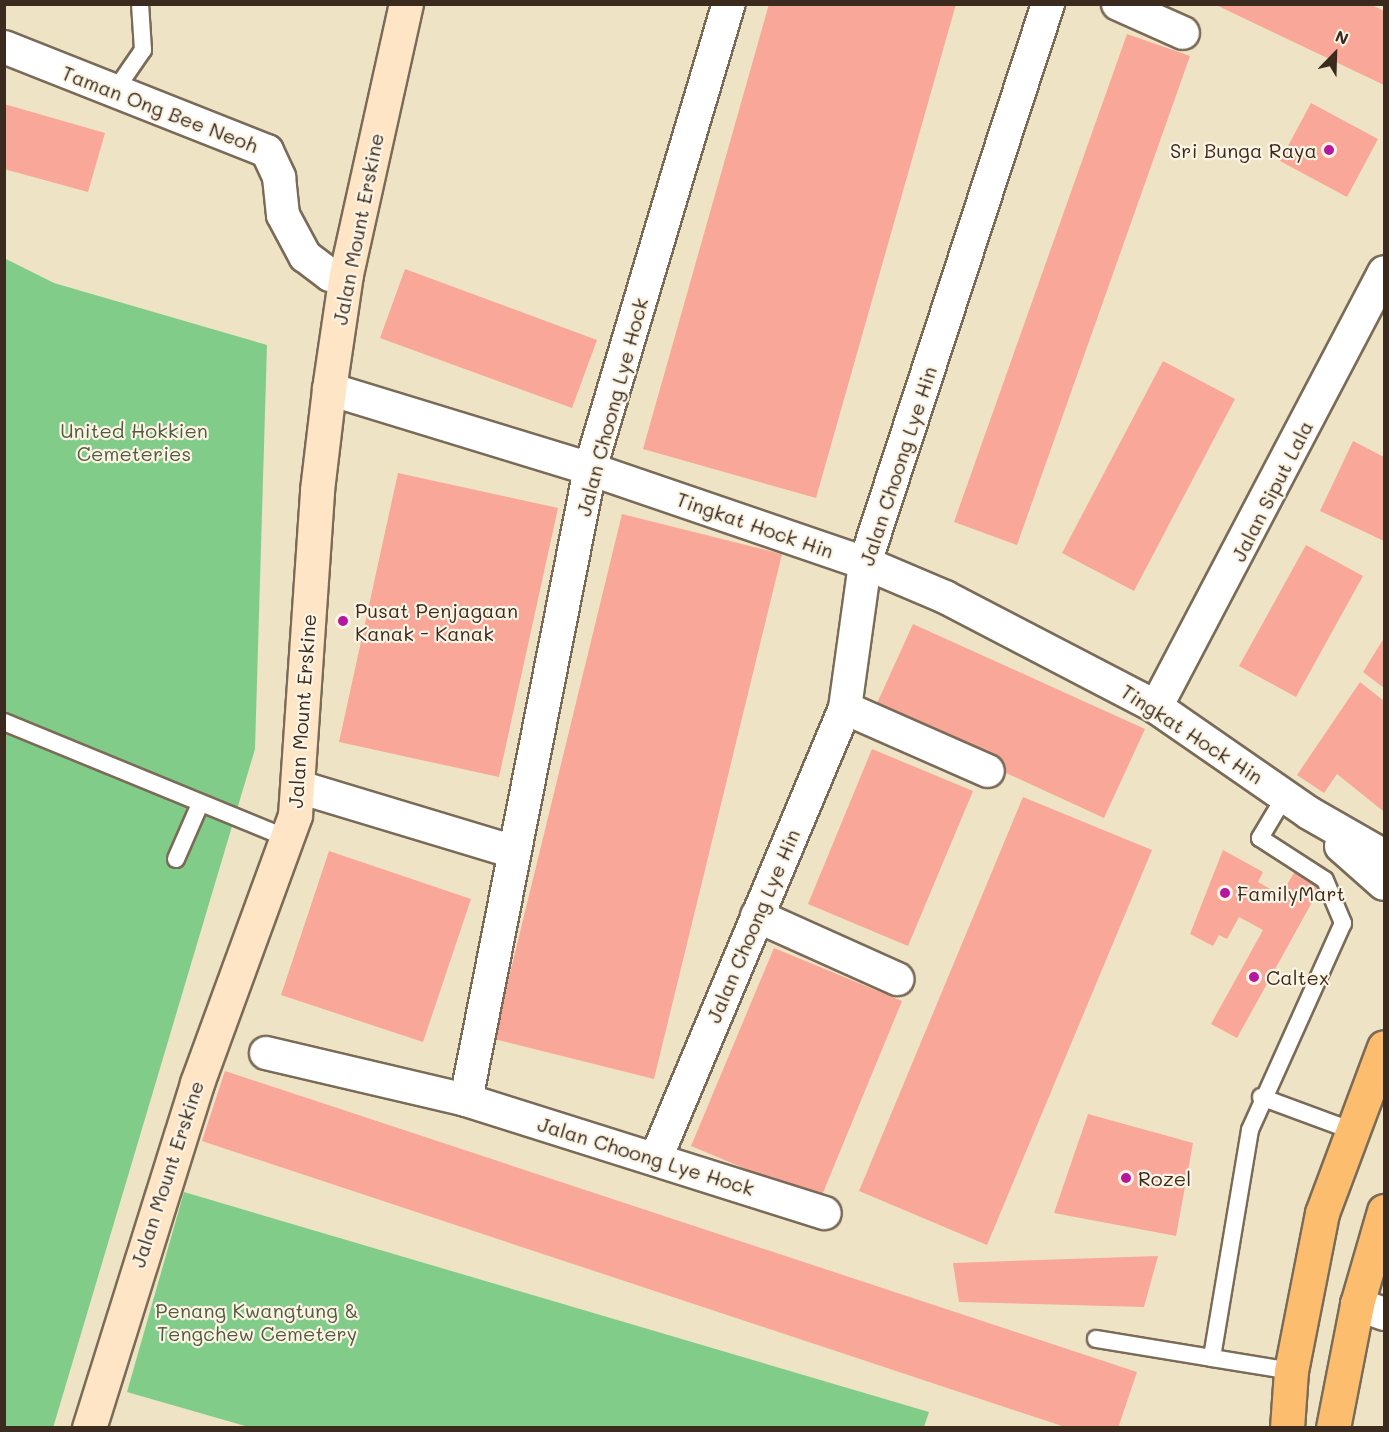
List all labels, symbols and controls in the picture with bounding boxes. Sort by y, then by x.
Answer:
north arrow [1305,24,1365,84]
text: N [1333,25,1352,49]
street label: Taman Ong Bee Neoh [58,60,262,158]
street label: Jalan Mount Erskine [328,131,388,327]
place label: Sri Bunga Raya [1170,138,1317,162]
marker: Sri Bunga Raya [1322,143,1336,157]
street label: Jalan Choong Lye Hock [571,295,653,519]
street label: Jalan Choong Lye Hin [854,363,942,569]
street label: Jalan Siput Lala [1226,417,1318,565]
park label: United Hokkien Cemeteries [60,419,208,466]
street label: Tingkat Hock Hin [673,487,837,563]
place label: Pusat Penjagaan Kanak - Kanak [355,598,518,645]
street label: Jalan Mount Erskine [283,613,321,809]
marker: Pusat Penjagaan Kanak - Kanak [336,614,350,628]
street label: Tingkat Hock Hin [1116,679,1268,789]
street label: Jalan Choong Lye Hin [701,826,805,1026]
place label: FamilyMart [1237,881,1345,905]
marker: FamilyMart [1218,886,1232,900]
place label: Caltex [1266,965,1329,989]
marker: Caltex [1247,970,1261,984]
street label: Jalan Mount Erskine [125,1078,209,1270]
street label: Jalan Choong Lye Hock [535,1112,757,1200]
place label: Rozel [1138,1166,1191,1190]
marker: Rozel [1119,1171,1133,1185]
park label: Penang Kwangtung & Tengchew Cemetery [155,1298,359,1345]

